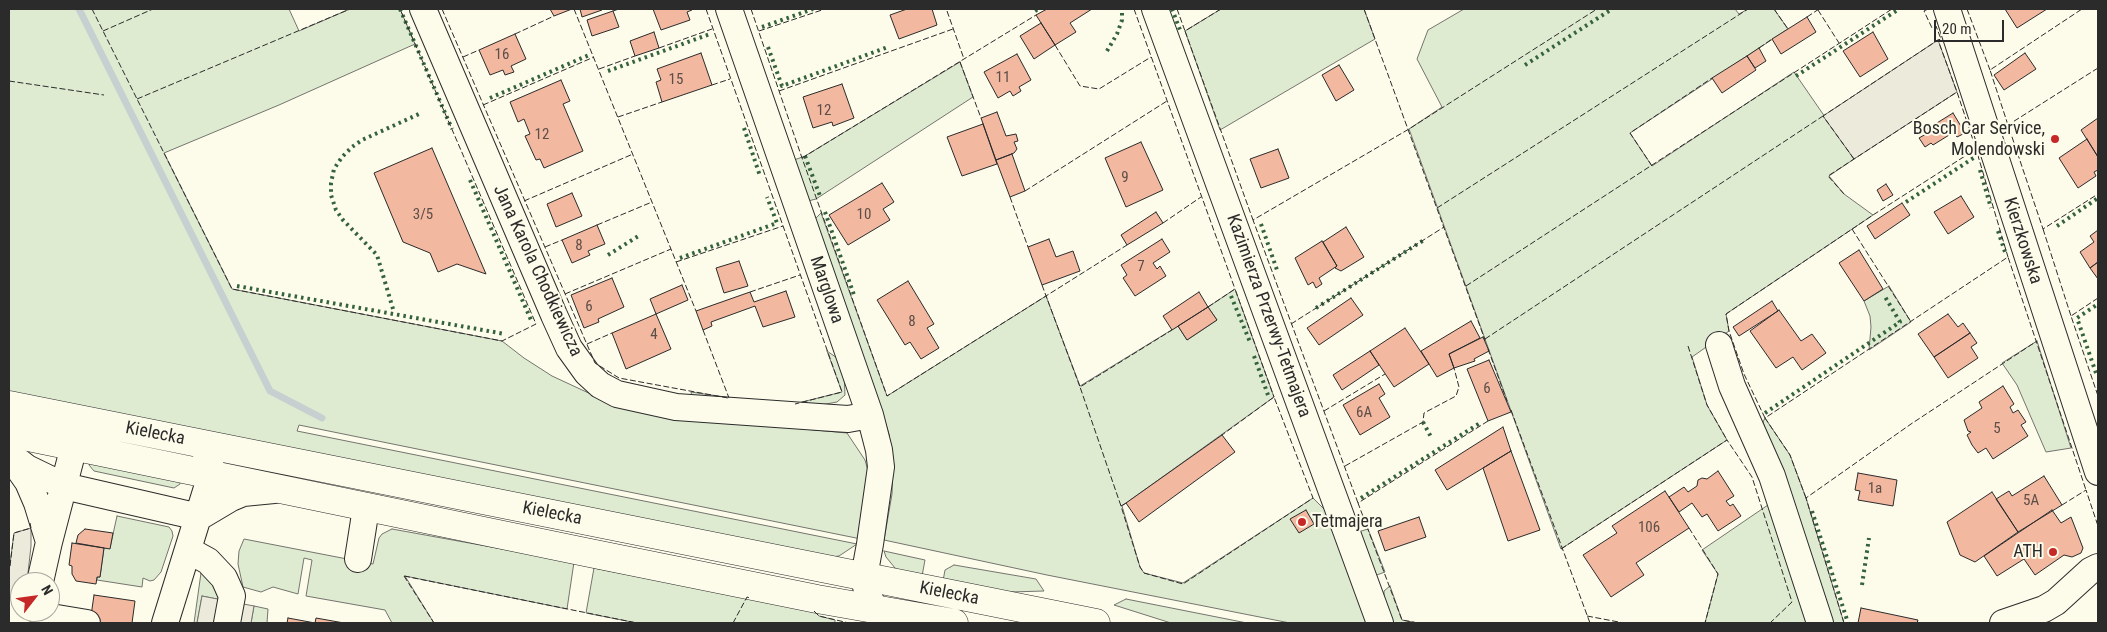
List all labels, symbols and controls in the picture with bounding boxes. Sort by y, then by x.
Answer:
scale bar [1937,10,2007,42]
text: 20 m [1942,20,1972,38]
house number: 16 [495,46,509,64]
house number: 11 [996,69,1010,87]
house number: 15 [669,71,683,89]
house number: 12 [817,102,831,120]
place label: Bosch Car Service, Molendowski [1913,118,2045,160]
house number: 12 [535,126,549,144]
marker: Bosch Car Service, Molendowski [2049,133,2061,145]
house number: 9 [1121,169,1129,187]
street label: Jana Karola Chodkiewicza [488,182,586,360]
street label: Kierzkowska [1998,195,2046,287]
house number: 3/5 [413,206,433,224]
house number: 10 [857,206,871,224]
street label: Kazimierza Przerwy-Tetmajera [1221,212,1315,420]
house number: 8 [575,237,583,255]
street label: Marglowa [804,253,848,327]
house number: 7 [1137,258,1145,276]
house number: 6 [585,298,593,316]
house number: 8 [908,313,916,331]
house number: 4 [650,326,658,344]
house number: 6 [1483,380,1491,398]
house number: 6A [1356,404,1372,422]
street label: Kielecka [123,418,187,450]
house number: 5 [1993,420,2001,438]
house number: 1a [1868,480,1882,498]
house number: 5A [2023,492,2039,510]
street label: Kielecka [520,498,584,530]
place label: Tetmajera [1312,511,1383,533]
marker: Tetmajera [1296,516,1308,528]
house number: 106 [1638,519,1660,537]
place label: ATH [2013,541,2043,563]
marker: ATH [2047,546,2059,558]
north arrow [10,572,60,622]
street label: Kielecka [917,578,981,610]
text: N [38,582,56,598]

